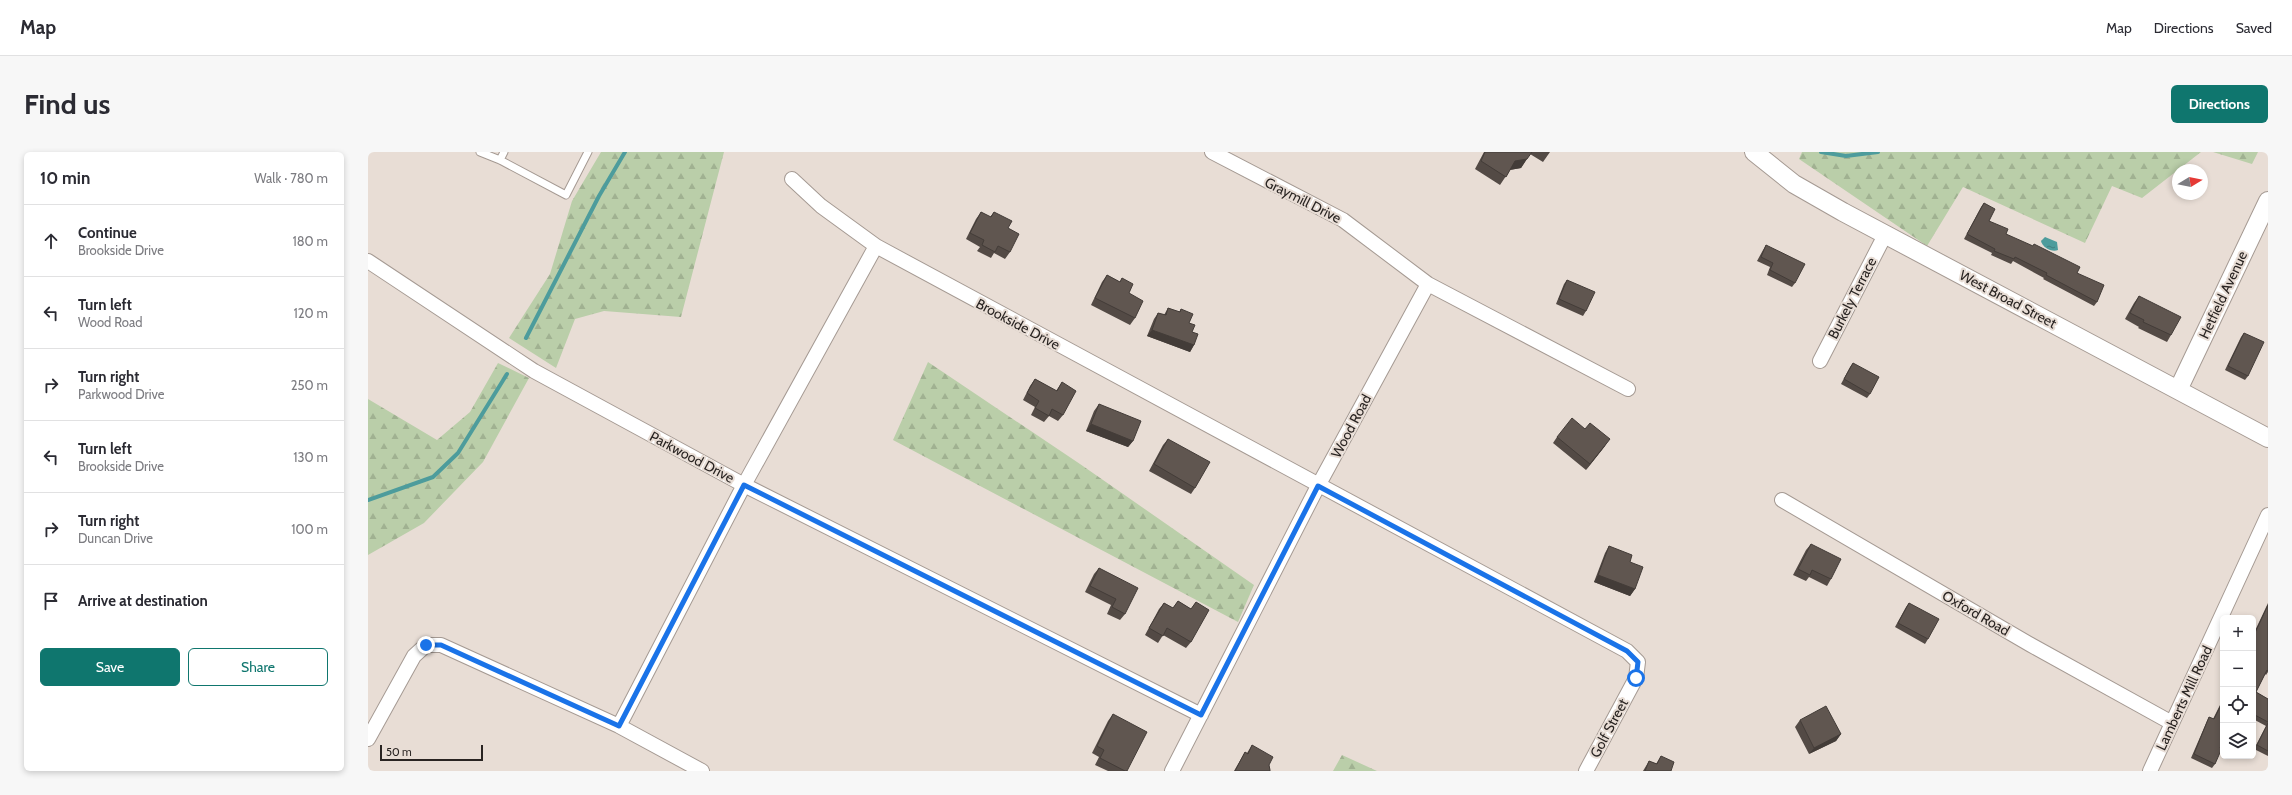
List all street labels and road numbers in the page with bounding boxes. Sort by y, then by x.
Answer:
street label: Graymill Drive [1262,173,1344,227]
street label: Hetfield Avenue [2195,248,2251,342]
street label: Burkely Terrace [1824,254,1880,342]
street label: West Broad Street [1956,266,2060,332]
street label: Brookside Drive [973,294,1063,354]
street label: Wood Road [1327,391,1375,461]
street label: Parkwood Drive [647,427,737,487]
street label: Oxford Road [1939,586,2013,640]
street label: Lamberts Mill Road [2152,643,2216,753]
street label: Golf Street [1586,695,1632,761]

